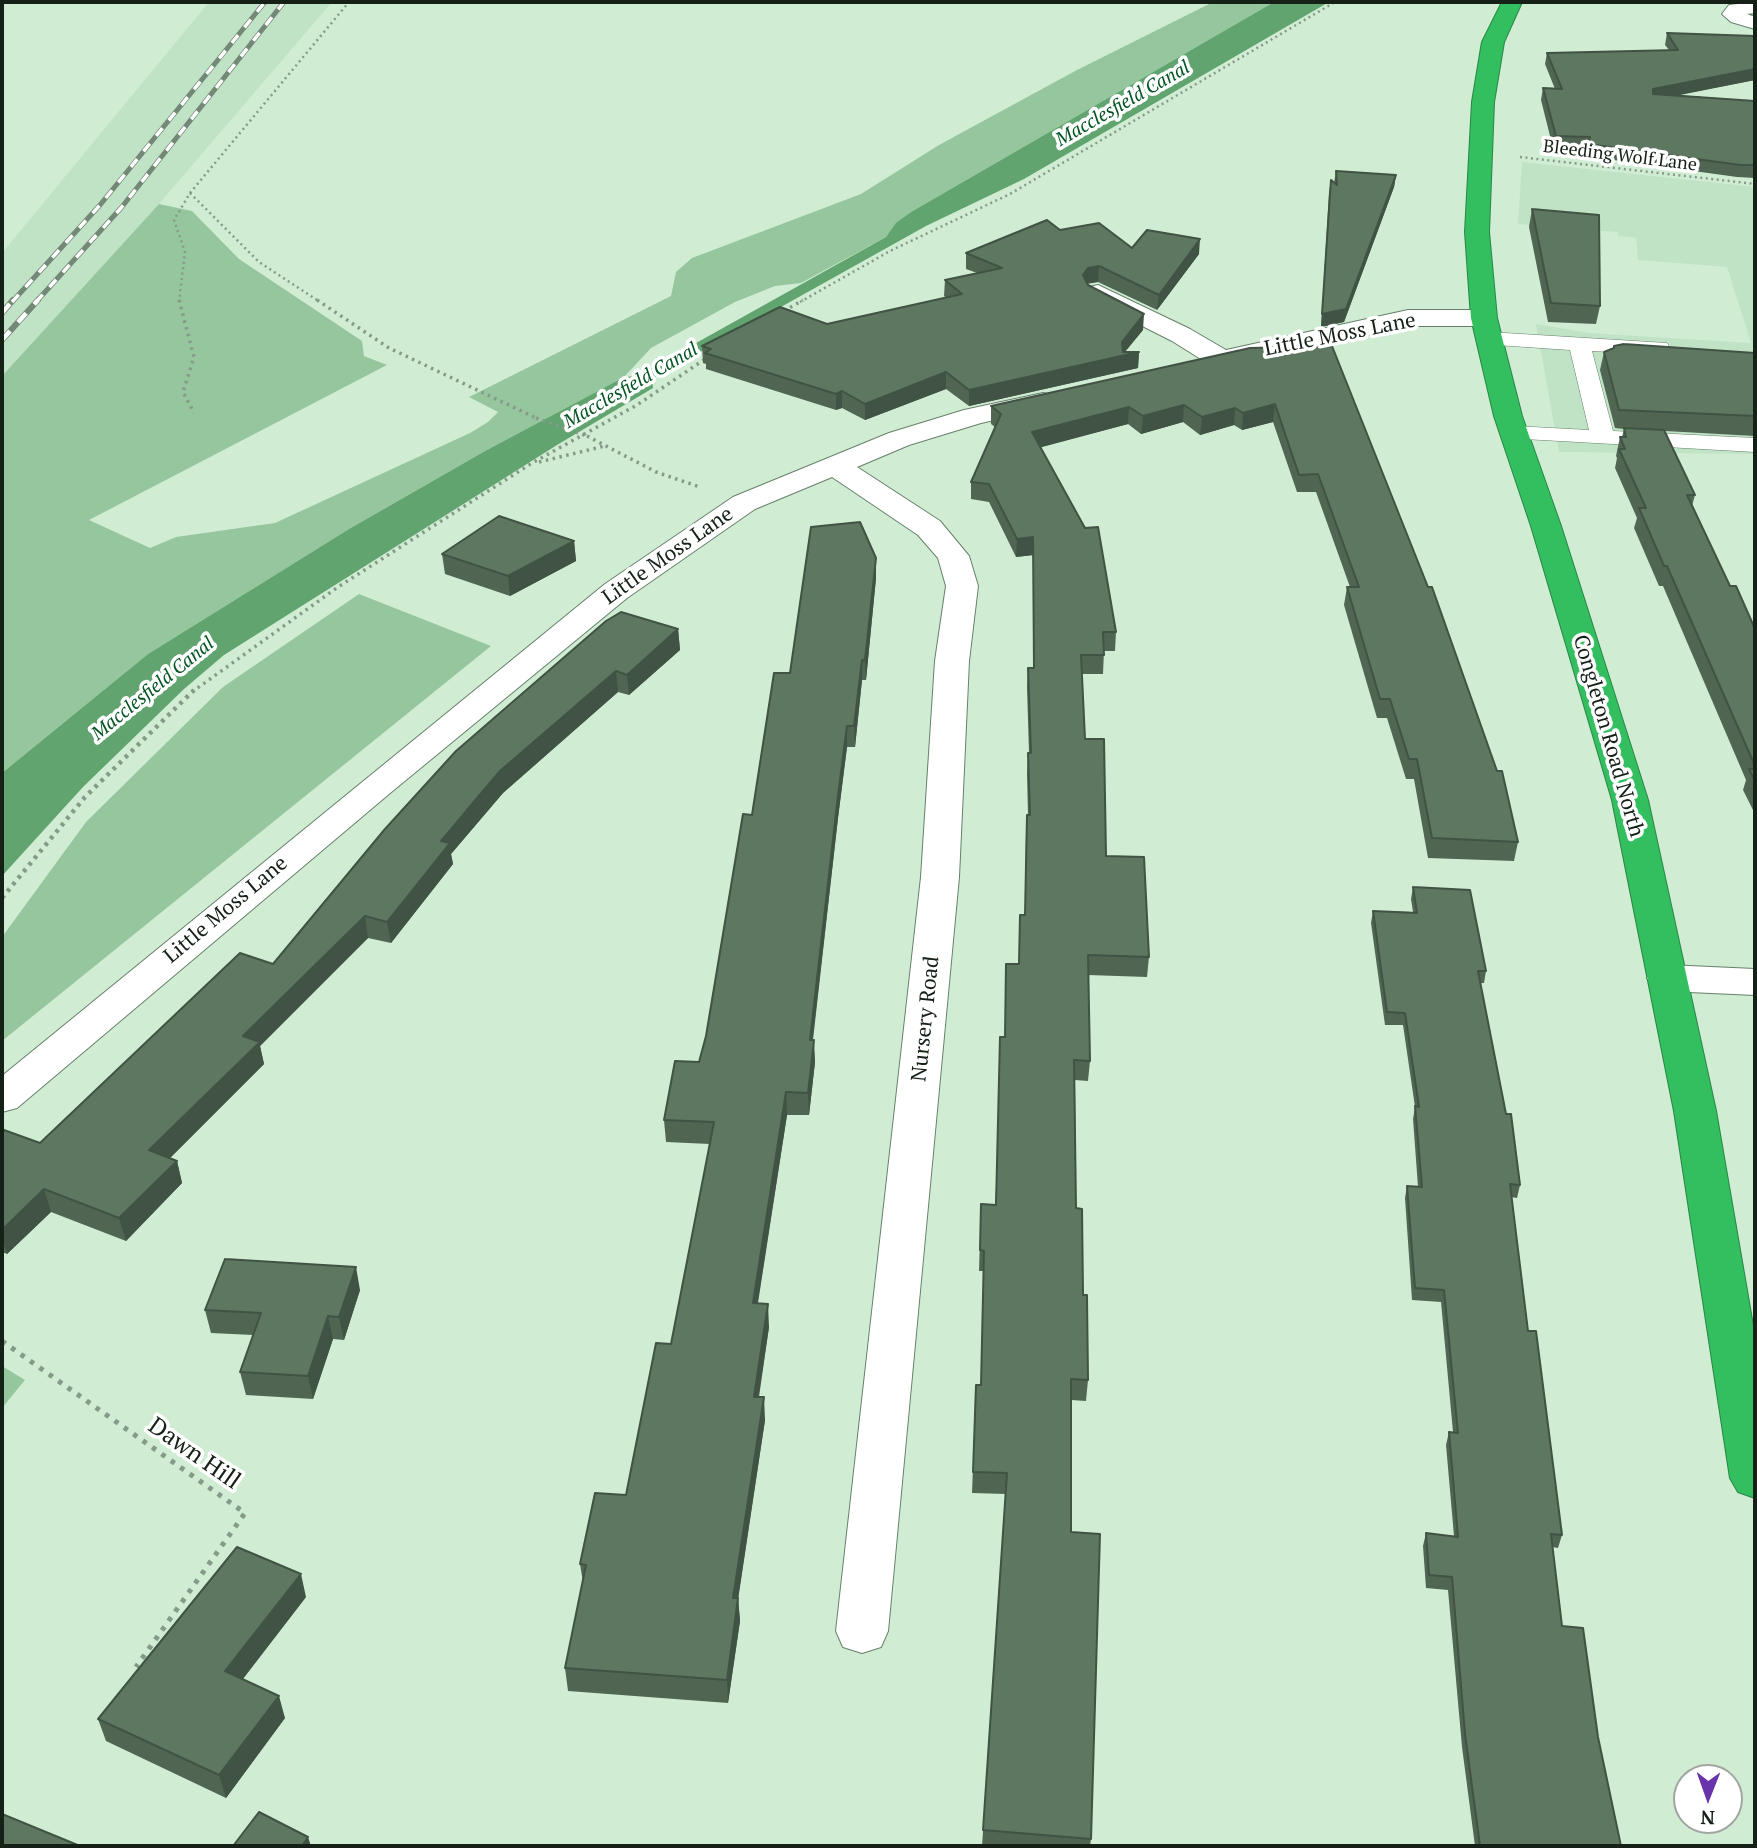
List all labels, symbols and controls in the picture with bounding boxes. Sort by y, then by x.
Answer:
water label: Macclesfield Canal [1052,56,1194,152]
street label: Bleeding Wolf Lane [1542,136,1698,176]
street label: Little Moss Lane [1262,308,1418,362]
water label: Macclesfield Canal [560,338,702,434]
street label: Little Moss Lane [598,502,738,610]
street label: Congleton Road North [1567,632,1649,840]
water label: Macclesfield Canal [87,633,219,745]
street label: Little Moss Lane [159,851,293,969]
street label: Nursery Road [907,955,945,1083]
street label: Dawn Hill [142,1412,246,1496]
north arrow [1673,1764,1743,1834]
text: N [1700,1806,1715,1831]

